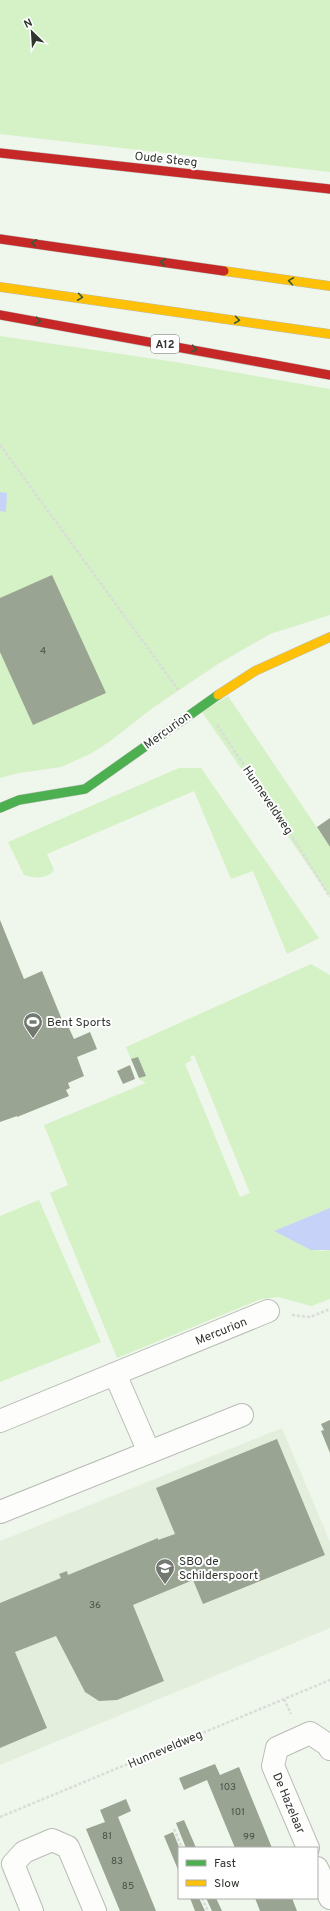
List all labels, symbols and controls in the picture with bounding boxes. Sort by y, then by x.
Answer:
north arrow [12,12,52,52]
text: N [22,16,35,32]
street label: Oude Steeg [134,149,198,171]
one-way arrow [31,239,37,248]
one-way arrow [160,258,166,267]
one-way arrow [288,277,294,286]
one-way arrow [77,292,83,301]
one-way arrow [234,315,240,324]
one-way arrow [35,317,42,325]
road number: A12 [151,335,179,353]
one-way arrow [191,344,197,353]
house number: 4 [40,645,46,658]
street label: Mercurion [141,708,194,753]
street label: Hunneveldweg [238,763,296,838]
sports icon: Bent Sports [22,1011,44,1039]
place label: Bent Sports [47,1015,111,1031]
street label: Mercurion [193,1314,250,1350]
place label: SBO de Schilderspoort [179,1554,258,1584]
school or university icon: SBO de Schilderspoort [154,1557,176,1585]
house number: 36 [89,1599,101,1612]
street label: Hunneveldweg [126,1727,205,1773]
street label: De Hazelaar [268,1770,308,1837]
house number: 103 [220,1781,236,1794]
house number: 101 [231,1806,245,1819]
house number: 81 [102,1830,112,1843]
house number: 99 [243,1831,255,1844]
legend [178,1847,318,1899]
house number: 83 [111,1855,123,1868]
text: Fast [214,1856,236,1872]
text: Slow [214,1876,240,1892]
house number: 85 [122,1880,134,1893]

